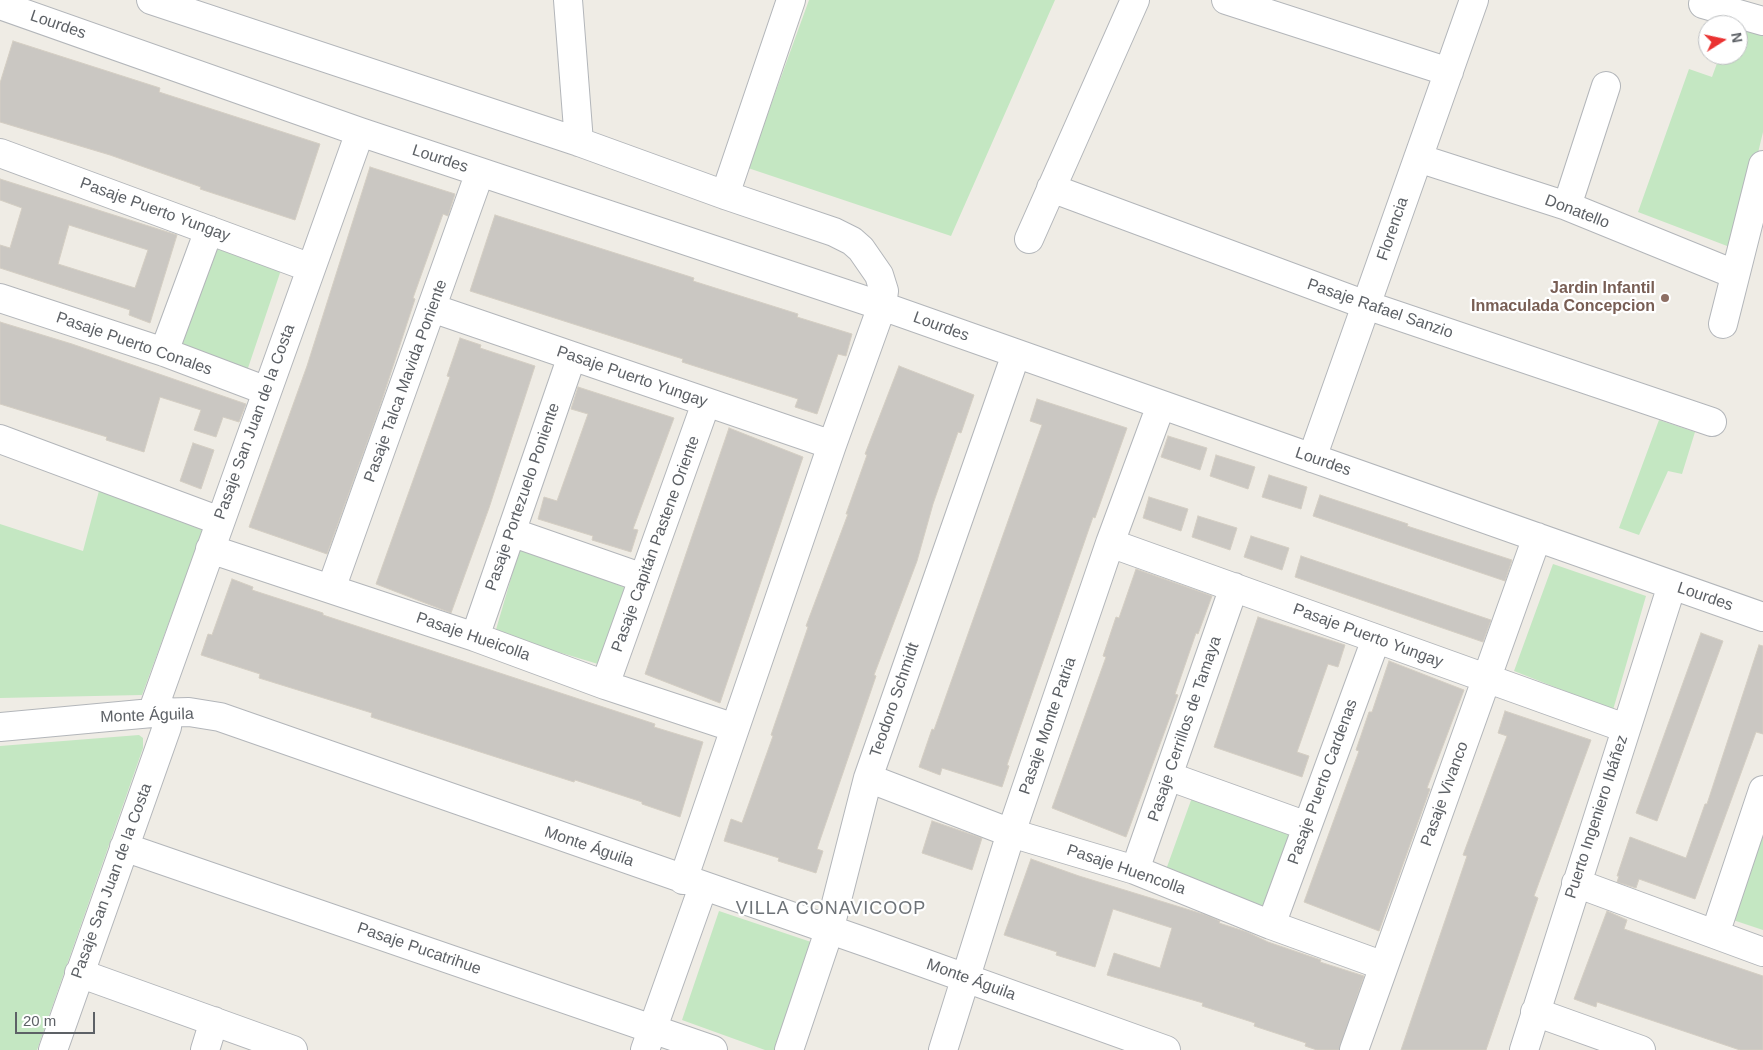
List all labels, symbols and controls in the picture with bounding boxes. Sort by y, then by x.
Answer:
street label: Lourdes [28,7,88,43]
north arrow [1698,15,1748,65]
text: N [1728,31,1746,44]
street label: Lourdes [410,141,470,177]
street label: Pasaje Puerto Yungay [77,174,233,246]
street label: Donatello [1542,191,1612,233]
street label: Florencia [1373,195,1413,263]
street label: Pasaje Rafael Sanzio [1305,275,1455,343]
street label: Pasaje Talca Mavida Poniente [360,277,452,485]
place label: Jardin Infantil Inmaculada Concepcion [1471,279,1655,317]
marker: Jardin Infantil Inmaculada Concepcion [1659,292,1671,304]
street label: Pasaje Puerto Conales [54,308,214,380]
street label: Lourdes [911,308,971,346]
street label: Pasaje San Juan de la Costa [211,322,299,522]
street label: Pasaje Puerto Yungay [554,342,710,412]
street label: Pasaje Portezuelo Poniente [482,401,564,593]
street label: Pasaje Capitán Pastene Oriente [608,433,704,655]
street label: Lourdes [1293,444,1353,480]
street label: Lourdes [1675,579,1735,615]
street label: Pasaje Puerto Yungay [1290,600,1446,672]
street label: Pasaje Hueicolla [414,609,532,665]
street label: Pasaje Cerrillos de Tamaya [1144,634,1226,824]
street label: Teodoro Schmidt [866,640,924,760]
street label: Pasaje Monte Patria [1015,655,1081,797]
street label: Pasaje Puerto Cardenas [1284,697,1362,867]
street label: Monte Águila [100,705,194,727]
street label: Puerto Ingeniero Ibáñez [1561,733,1633,901]
street label: Pasaje Vivanco [1417,739,1473,849]
street label: Pasaje San Juan de la Costa [68,781,156,981]
street label: Monte Águila [542,823,636,871]
street label: Pasaje Huencolla [1064,841,1188,899]
district label: VILLA CONAVICOOP [734,898,928,920]
street label: Pasaje Pucatrihue [354,919,484,979]
street label: Monte Águila [924,955,1018,1005]
scale bar [18,1002,98,1034]
text: 20 m [23,1012,56,1029]

